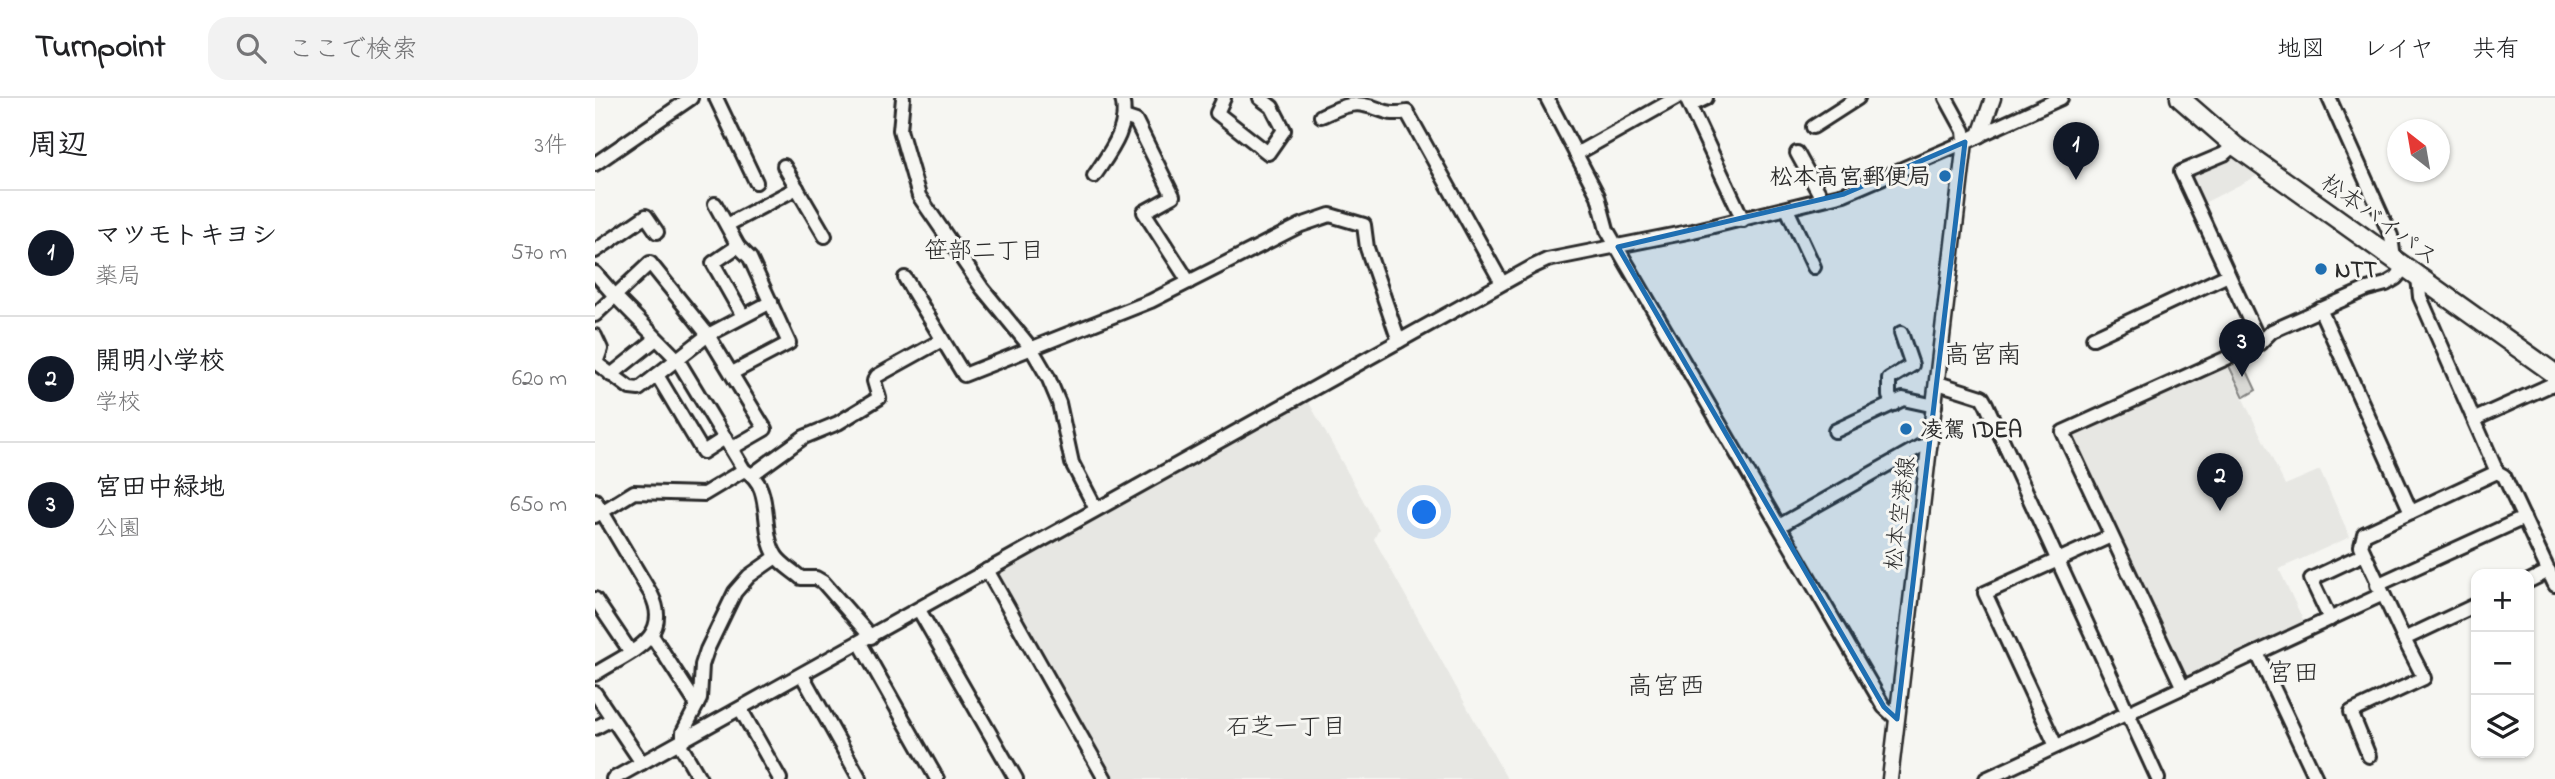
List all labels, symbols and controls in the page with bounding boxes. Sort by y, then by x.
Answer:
search box [208,17,698,80]
text: Turnpoint [35,24,166,72]
icon: search [232,29,270,67]
text: ここで検索 [288,32,418,70]
text: 地図 [2277,33,2325,68]
text: レイヤ [2363,33,2434,68]
text: 共有 [2472,33,2520,68]
north arrow [2387,119,2450,182]
pin: 1 [2053,122,2099,180]
text: 周辺 [28,125,88,169]
text: 3件 [535,130,567,163]
place label: 松本高宮郵便局 [1770,162,1931,195]
street label: 松本バイパス [2313,167,2444,275]
marker: 松本高宮郵便局 [1937,168,1953,184]
text: マツモトキヨシ [95,218,277,256]
district label: 笹部二丁目 [924,235,1044,270]
text: 1 [47,237,55,270]
text: 570 m [511,237,567,270]
place label: NTT [2335,255,2378,288]
text: 薬局 [95,261,141,294]
marker: NTT [2313,261,2329,277]
pin: 3 [2219,319,2265,377]
district label: 高宮南 [1944,338,2022,376]
text: 開明小学校 [95,344,225,382]
text: 2 [45,363,57,396]
text: 620 m [512,363,567,396]
text: 学校 [95,387,141,420]
place label: 凌駕 IDEA [1920,415,2022,448]
marker: 凌駕 IDEA [1898,421,1914,437]
pin: 2 [2197,453,2243,511]
street label: 松本空港線 [1878,454,1925,572]
text: 宮田中緑地 [95,470,225,508]
text: 3 [46,489,56,522]
text: 650 m [510,489,567,522]
your location [1407,495,1441,529]
text: 公園 [95,513,141,546]
map controls [2471,569,2534,758]
button: + [2471,569,2534,632]
button: − [2471,632,2534,695]
district label: 宮田 [2267,656,2319,694]
district label: 高宮西 [1627,669,1705,707]
button: layers [2471,695,2534,758]
district label: 石芝一丁目 [1226,711,1346,746]

